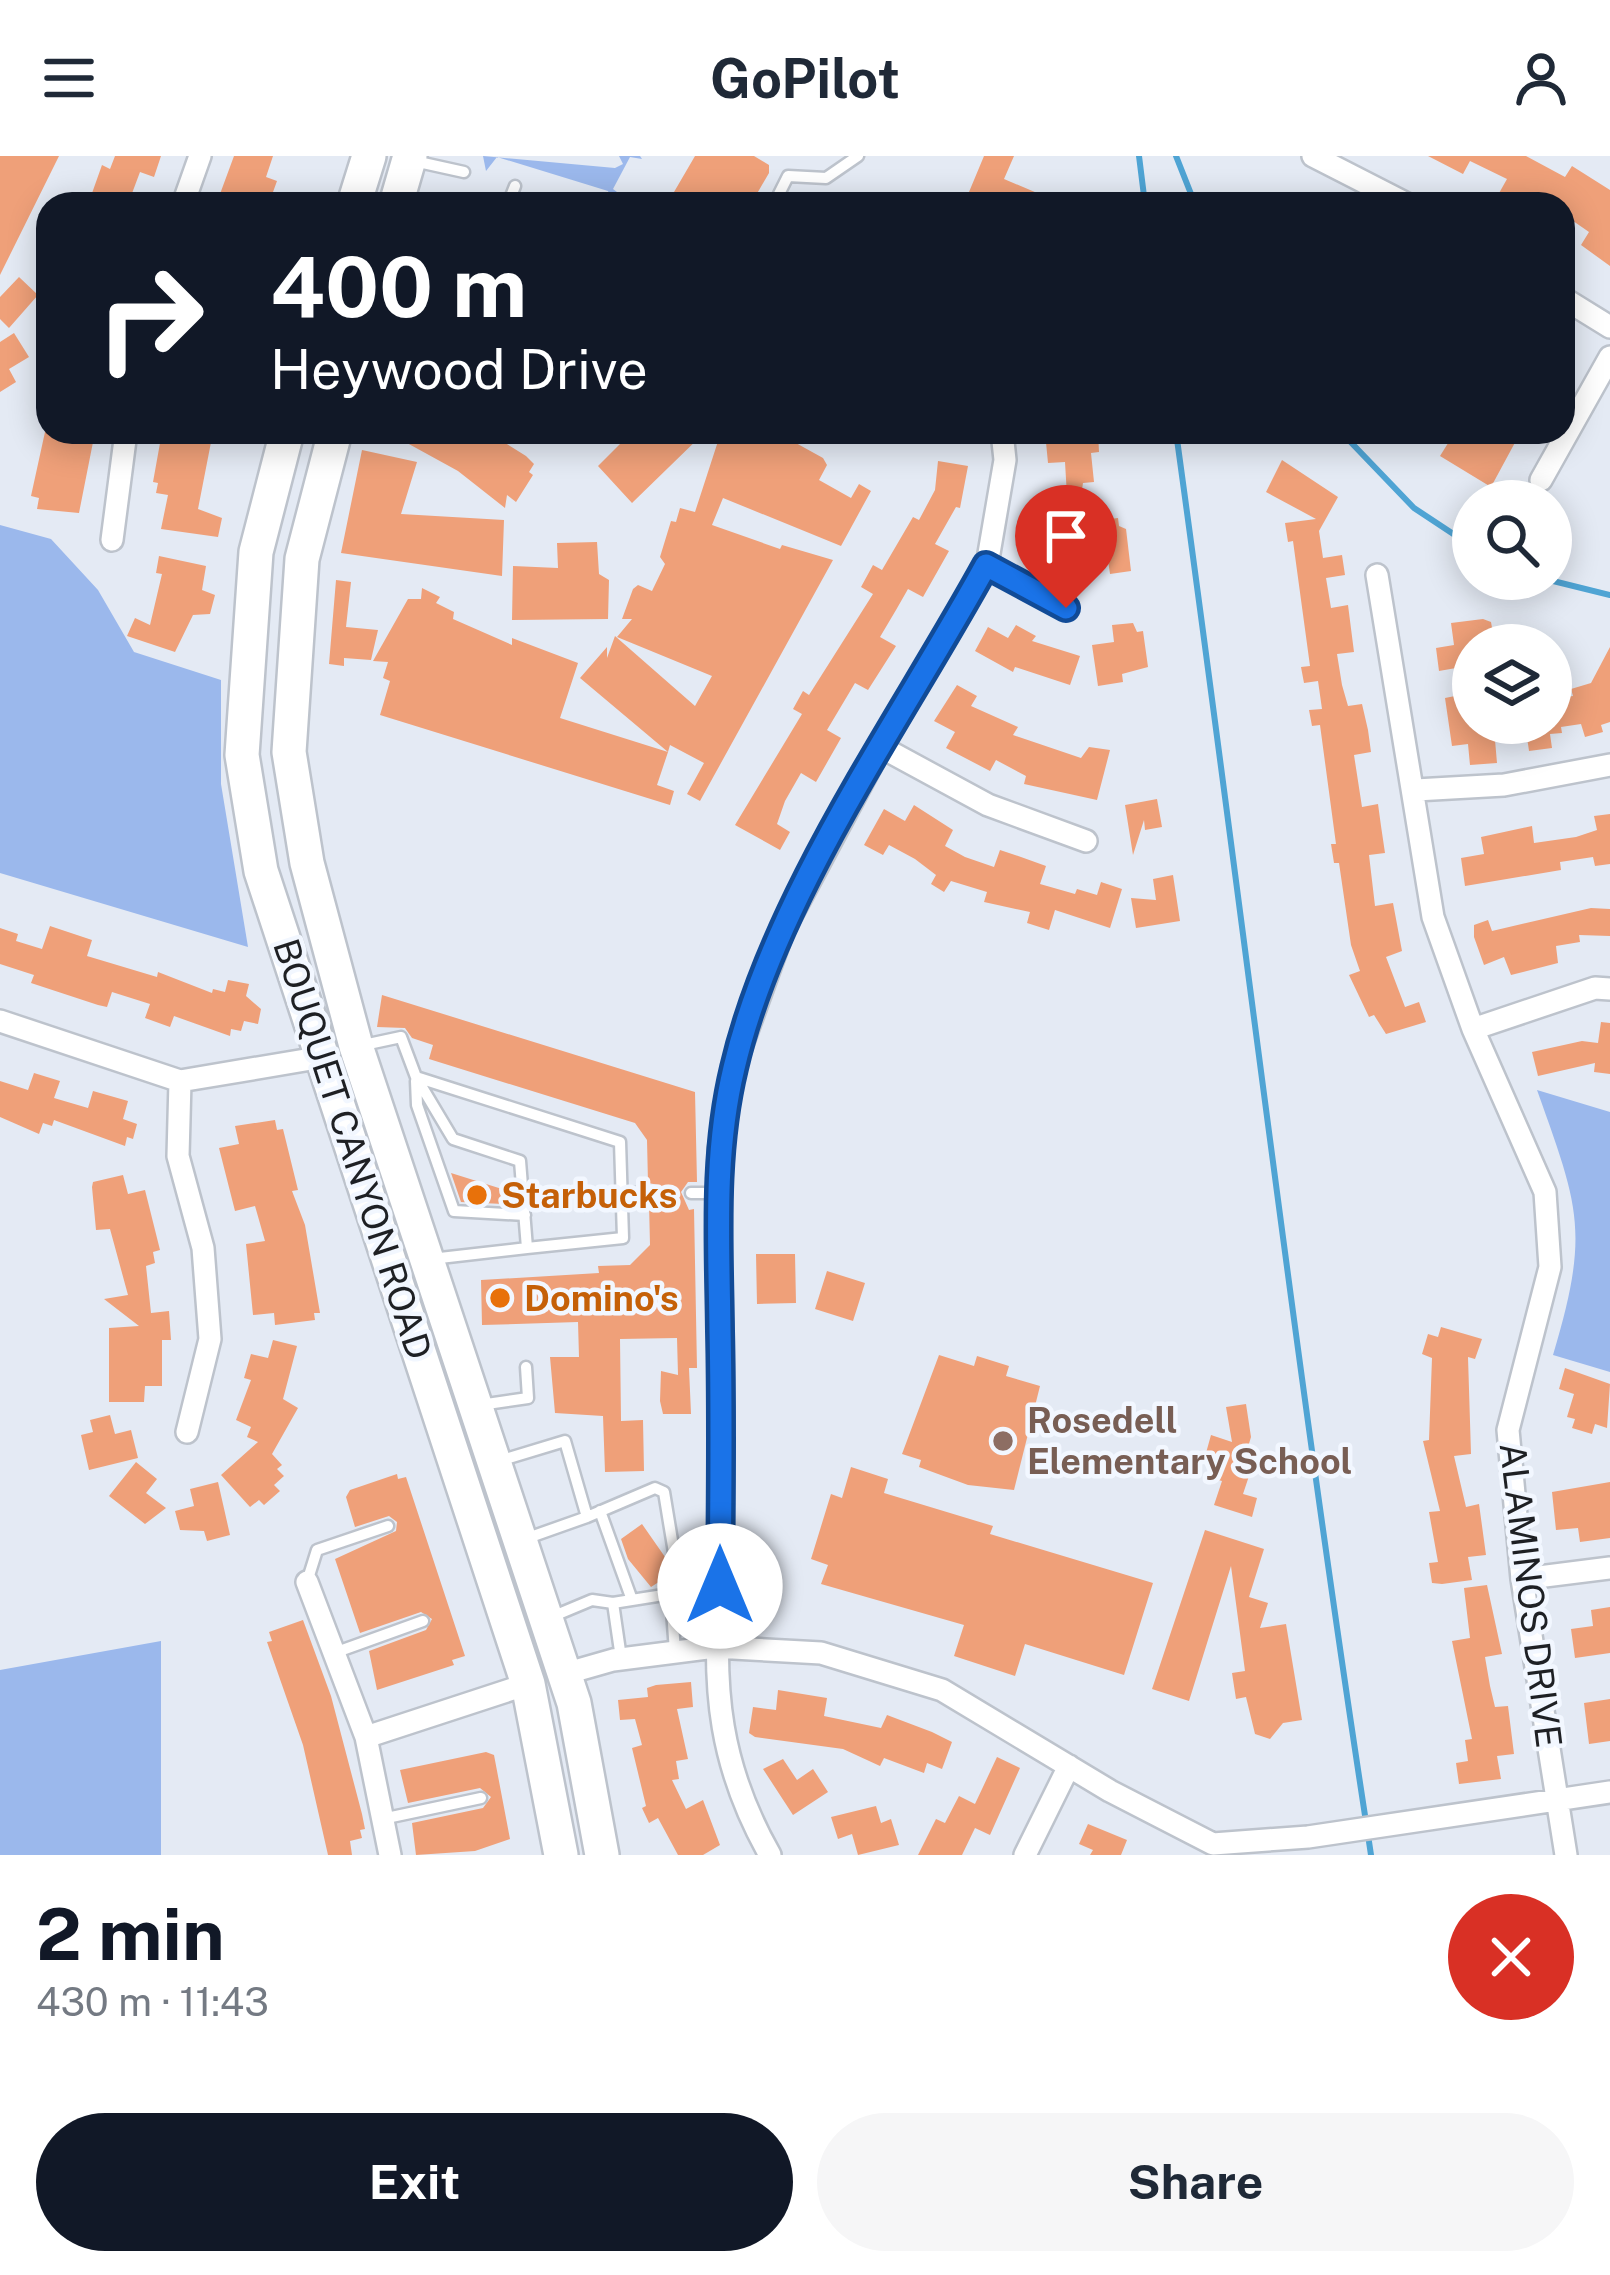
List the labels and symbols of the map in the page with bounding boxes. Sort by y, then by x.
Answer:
pin [1015,485,1117,608]
street label: BOUQUET CANYON ROAD [265,933,441,1365]
place label: Starbucks [501,1174,678,1216]
marker: Starbucks [464,1182,490,1208]
place label: Domino's [524,1277,679,1319]
marker: Domino's [487,1285,513,1311]
place label: Rosedell Elementary School [1027,1399,1352,1482]
marker: Rosedell Elementary School [990,1428,1016,1454]
street label: ALAMINOS DRIVE [1491,1440,1571,1750]
position arrow [657,1523,783,1649]

